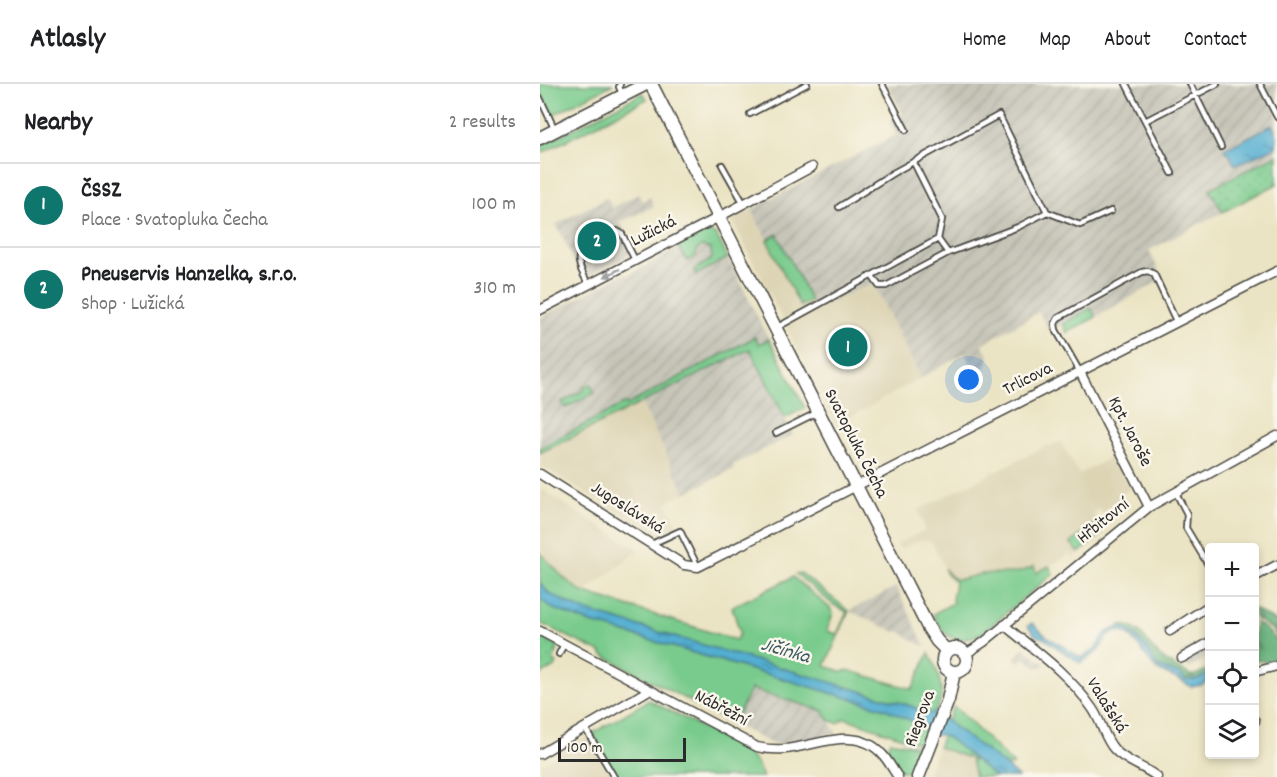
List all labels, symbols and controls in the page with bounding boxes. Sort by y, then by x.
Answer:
text: Atlasly [30,21,105,61]
text: Home [962,26,1006,56]
text: Map [1039,26,1071,56]
text: About [1104,26,1151,56]
text: Contact [1184,26,1247,56]
text: Nearby [24,105,92,142]
text: 2 results [449,109,516,137]
text: ČSSZ [81,176,121,207]
text: 1 [41,191,46,219]
text: 100 m [472,191,516,219]
text: Place · Svatopluka Čecha [81,207,268,235]
street label: Lužická [627,210,681,254]
pin: 2 [578,218,616,264]
text: Pneuservis Hanzelka, s.r.o. [81,260,297,291]
one-way arrow [603,268,620,278]
text: 2 [39,275,48,303]
text: 310 m [474,275,516,303]
text: Shop · Lužická [81,291,184,319]
pin: 1 [828,324,868,370]
street label: Trlicova [999,357,1058,403]
your location [954,365,983,394]
street label: Svatopluka Čecha [817,385,894,503]
street label: Kpt. Jaroše [1101,393,1157,471]
street label: Jugoslávská [585,477,669,541]
street label: Hřbitovní [1073,492,1137,551]
map controls [1205,543,1259,759]
button: + [1205,543,1259,597]
button: − [1205,597,1259,651]
water label: Jičínka [757,632,814,673]
button: locate [1205,651,1259,705]
street label: Valašská [1079,673,1133,739]
street label: Nábřežní [689,684,754,734]
street label: Riegrova [899,687,943,751]
button: layers [1205,705,1259,759]
scale bar [558,735,686,762]
text: 100 m [567,737,603,760]

